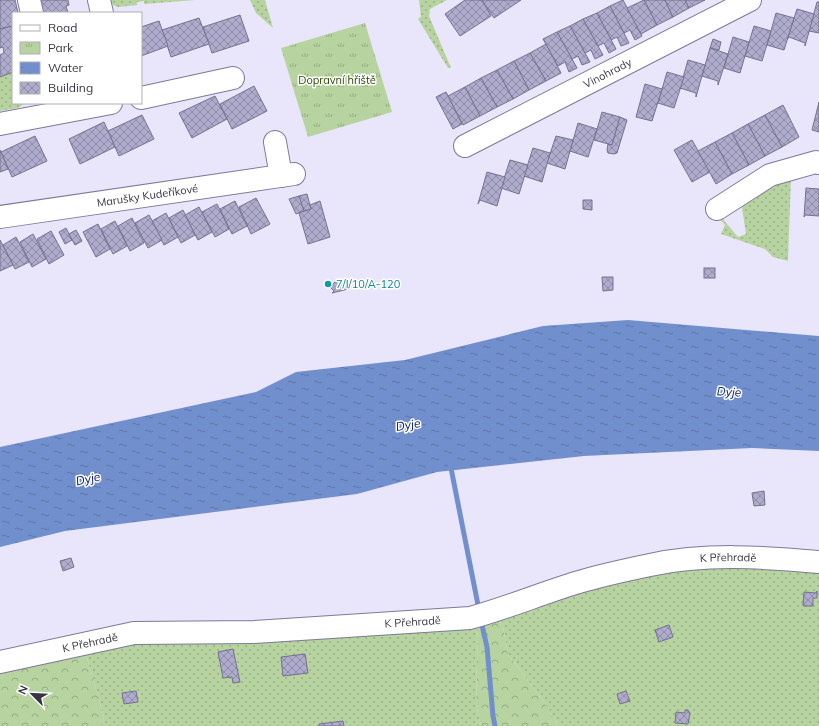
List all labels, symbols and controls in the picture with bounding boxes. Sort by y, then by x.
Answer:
legend [12,12,142,104]
text: Road [48,20,77,35]
text: Park [48,40,74,55]
street label: Vinohrady [581,55,634,91]
text: Water [48,60,84,75]
park label: Dopravní hřiště [298,73,376,87]
text: Building [48,80,93,95]
street label: Marušky Kudeříkové [96,181,199,210]
place label: 7/I/10/A-120 [336,277,401,291]
marker: 7/I/10/A-120 [323,279,333,289]
water label: Dyje [716,383,742,400]
water label: Dyje [395,415,422,434]
water label: Dyje [74,469,102,488]
street label: K Přehradě [699,550,757,565]
street label: K Přehradě [384,613,441,631]
street label: K Přehradě [61,630,119,655]
north arrow [12,674,52,714]
text: N [15,683,31,697]

